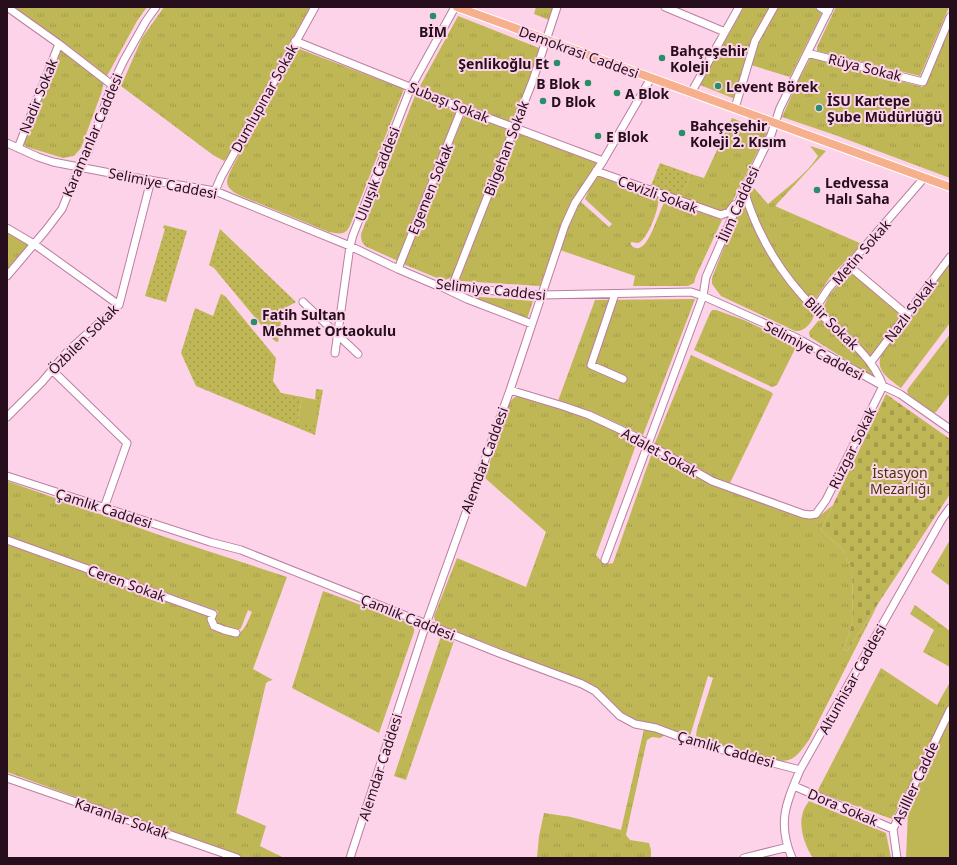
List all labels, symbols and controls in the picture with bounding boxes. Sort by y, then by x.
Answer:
marker: BİM [428,11,438,21]
street label: Demokrasi Caddesi [516,21,642,83]
place label: BİM [419,22,447,41]
street label: Dumlupınar Sokak [226,40,302,156]
place label: Bahçeşehir Koleji [670,41,748,76]
street label: Rüya Sokak [826,49,904,85]
marker: Bahçeşehir Koleji [657,53,667,63]
place label: Şenlikoğlu Et [458,54,549,73]
street label: Nadir Sokak [14,55,62,136]
marker: Şenlikoğlu Et [552,58,562,68]
street label: Karamanlar Caddesi [57,70,127,200]
place label: B Blok [536,74,580,93]
street label: Subaşı Sokak [406,77,493,127]
place label: Levent Börek [726,77,818,96]
marker: B Blok [583,78,593,88]
marker: Levent Börek [713,81,723,91]
place label: A Blok [625,84,670,103]
marker: A Blok [612,88,622,98]
place label: İSU Kartepe Şube Müdürlüğü [827,91,942,126]
place label: D Blok [551,92,596,111]
marker: D Blok [538,96,548,106]
street label: Bilgehan Sokak [479,97,533,198]
marker: İSU Kartepe Şube Müdürlüğü [814,103,824,113]
place label: Bahçeşehir Koleji 2. Kısım [690,116,787,151]
street label: Uluışık Caddesi [350,124,404,224]
place label: E Blok [606,127,649,146]
marker: Bahçeşehir Koleji 2. Kısım [677,128,687,138]
marker: E Blok [593,131,603,141]
street label: Egemen Sokak [403,140,457,237]
street label: Selimiye Caddesi [107,163,219,203]
street label: İlim Caddesi [713,163,763,245]
street label: Cevizli Sokak [615,171,701,217]
place label: Ledvessa Halı Saha [825,173,890,208]
marker: Ledvessa Halı Saha [812,185,822,195]
street label: Metin Sokak [827,215,895,289]
street label: Selimiye Caddesi [435,274,547,304]
street label: Nazlı Sokak [880,274,940,346]
street label: Bilir Sokak [801,292,864,354]
street label: Özbilen Sokak [44,299,123,378]
place label: Fatih Sultan Mehmet Ortaokulu [262,305,396,340]
street label: Selimiye Caddesi [761,316,867,384]
marker: Fatih Sultan Mehmet Ortaokulu [249,317,259,327]
street label: Rüzgar Sokak [824,403,880,492]
street label: Alemdar Caddesi [456,404,512,516]
street label: Adalet Sokak [618,423,702,481]
park label: İstasyon Mezarlığı [870,463,930,498]
street label: Çamlık Caddesi [53,483,155,533]
street label: Ceren Sokak [86,560,169,606]
street label: Çamlık Caddesi [358,589,458,645]
street label: Altunhisar Caddesi [814,620,890,738]
street label: Alemdar Caddesi [354,711,406,823]
street label: Çamlık Caddesi [675,726,777,772]
street label: Asilller Cadde [888,738,943,827]
street label: Dora Sokak [805,784,882,831]
street label: Karanlar Sokak [72,793,172,843]

